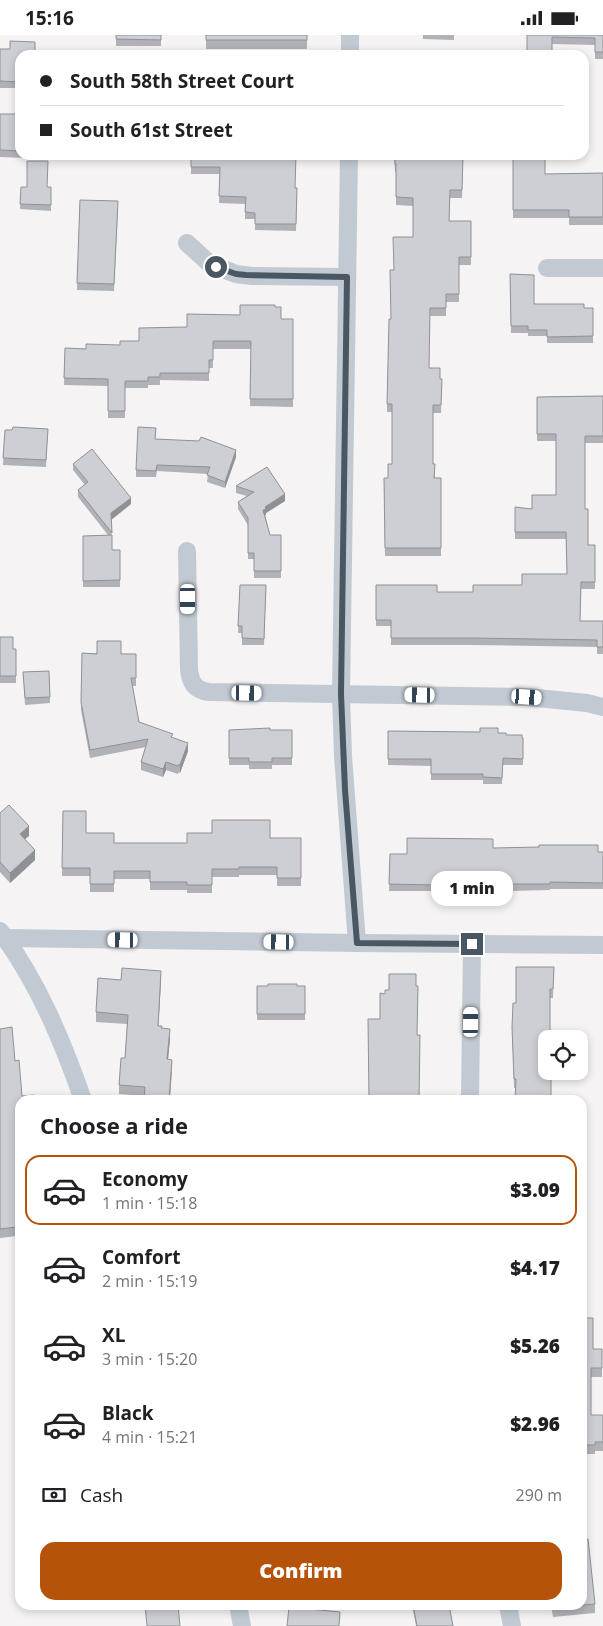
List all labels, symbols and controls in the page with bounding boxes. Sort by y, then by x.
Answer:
text: 15:16 [25,5,74,31]
text: South 58th Street Court [70,68,294,94]
text: South 61st Street [70,117,233,143]
route start [205,256,227,278]
car [180,584,195,614]
car [231,685,262,701]
car [404,687,435,703]
car [511,688,542,706]
callout: 1 min [431,871,513,907]
text: 1 min [449,877,495,899]
car [107,932,138,948]
route end [461,933,483,955]
car [263,934,294,950]
car [463,1007,478,1037]
map controls [538,1030,588,1080]
button: locate [538,1030,588,1080]
text: Choose a ride [40,1110,188,1140]
text: Economy [102,1166,188,1192]
icon: car [42,1168,87,1213]
text: $3.09 [510,1177,560,1203]
text: 1 min · 15:18 [102,1192,197,1214]
text: Comfort [102,1244,181,1270]
icon: car [42,1246,87,1291]
text: $4.17 [510,1255,560,1281]
text: 2 min · 15:19 [102,1270,197,1292]
text: XL [102,1322,125,1348]
icon: car [42,1324,87,1369]
text: $5.26 [510,1333,560,1359]
text: 3 min · 15:20 [102,1348,197,1370]
text: Black [102,1400,154,1426]
icon: car [42,1402,87,1447]
text: $2.96 [510,1411,560,1437]
text: 4 min · 15:21 [102,1426,197,1448]
icon: cash [40,1481,68,1509]
text: Cash [80,1482,123,1508]
text: 290 m [516,1484,562,1506]
button: Confirm [40,1542,562,1600]

